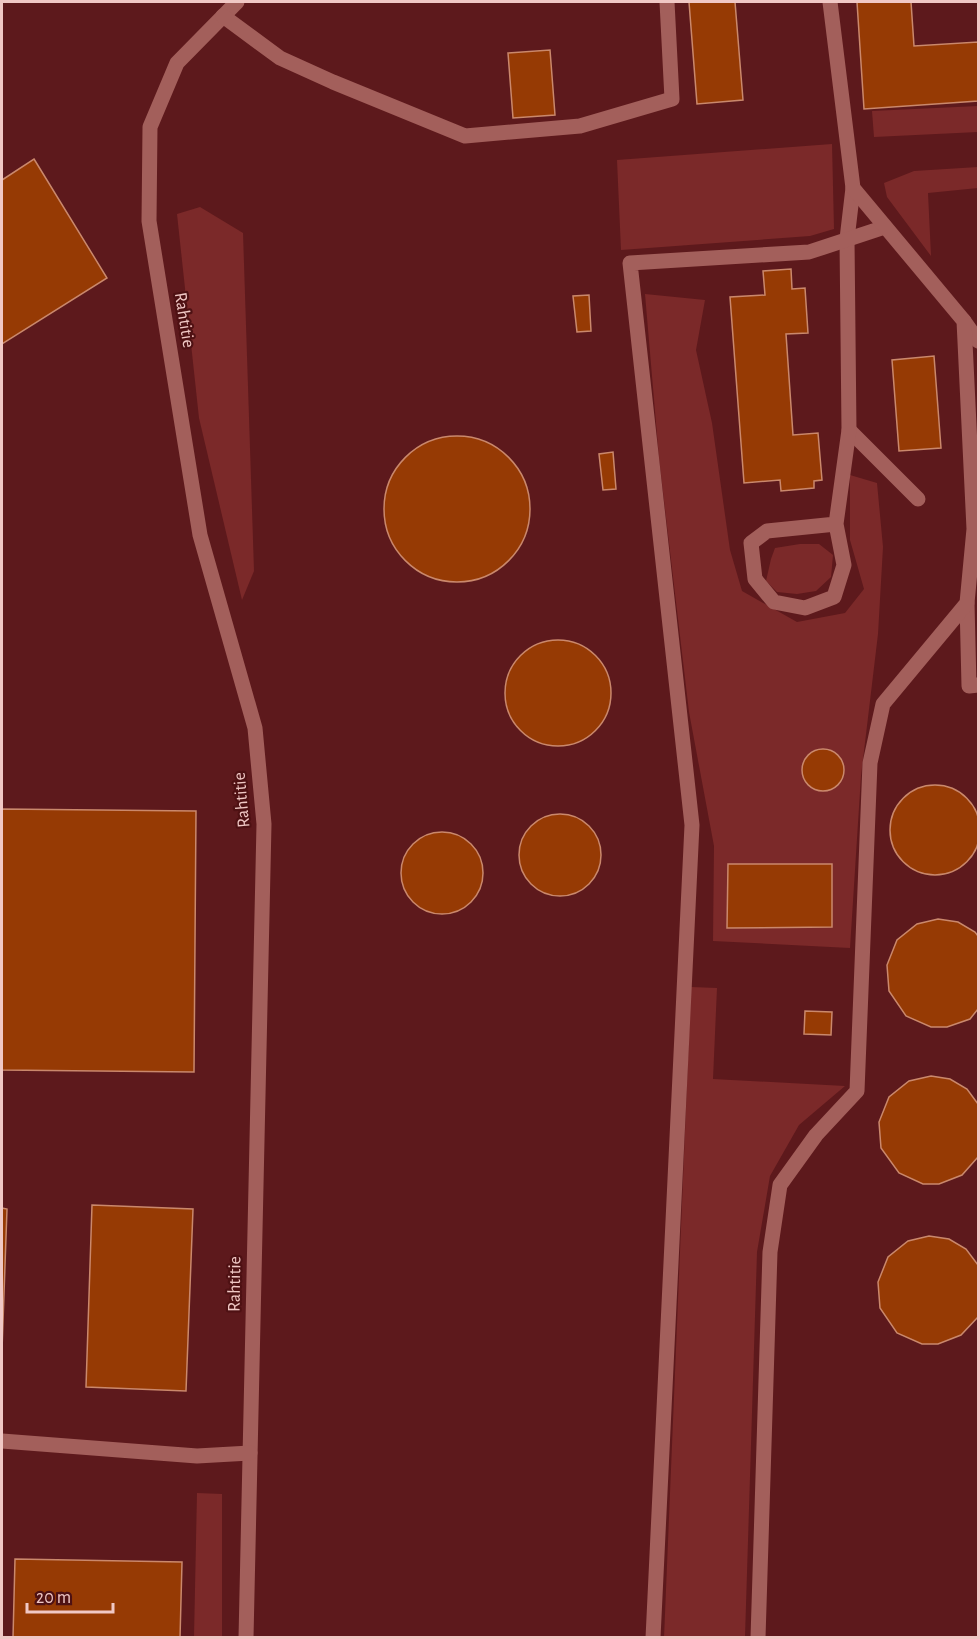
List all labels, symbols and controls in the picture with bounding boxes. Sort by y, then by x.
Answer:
street label: Rahtitie [171,291,197,349]
street label: Rahtitie [231,771,253,829]
street label: Rahtitie [226,1256,244,1312]
scale bar [27,1576,112,1614]
text: 20 m [36,1589,71,1607]

